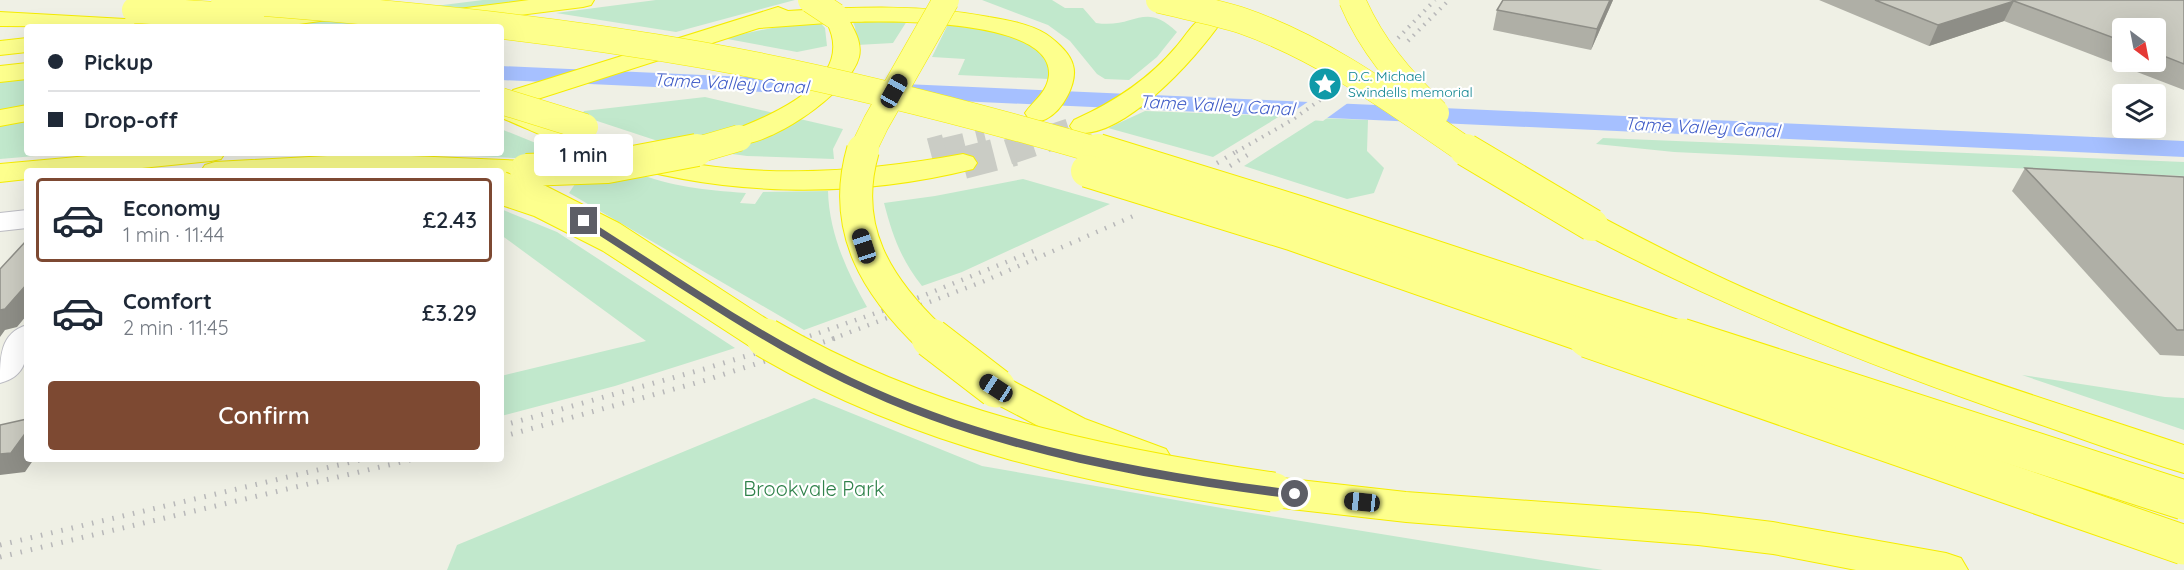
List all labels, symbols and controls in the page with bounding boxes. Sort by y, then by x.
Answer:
north arrow [2112,18,2166,72]
map controls [2112,18,2166,138]
text: Pickup [84,48,153,76]
place icon: D.C. Michael Swindells memorial [1307,66,1343,102]
water label: Tame Valley Canal [653,67,811,99]
place label: D.C. Michael Swindells memorial [1348,67,1473,101]
car [877,71,911,111]
button: layers [2112,84,2166,138]
water label: Tame Valley Canal [1139,89,1297,121]
text: Drop-off [84,106,178,134]
water label: Tame Valley Canal [1624,111,1782,143]
callout: 1 min [534,134,634,176]
text: 1 min [560,142,607,167]
icon: car [51,193,105,247]
text: Economy [123,194,221,222]
text: £2.43 [422,206,477,234]
route end [570,207,597,234]
text: 1 min · 11:44 [123,222,224,247]
car [850,226,878,266]
icon: car [51,286,105,340]
text: Comfort [123,287,212,315]
text: £3.29 [422,299,477,327]
text: 2 min · 11:45 [123,315,229,340]
car [976,371,1016,405]
button: Confirm [48,381,480,450]
park label: Brookvale Park [743,476,885,501]
route start [1281,480,1308,507]
car [1343,491,1381,513]

